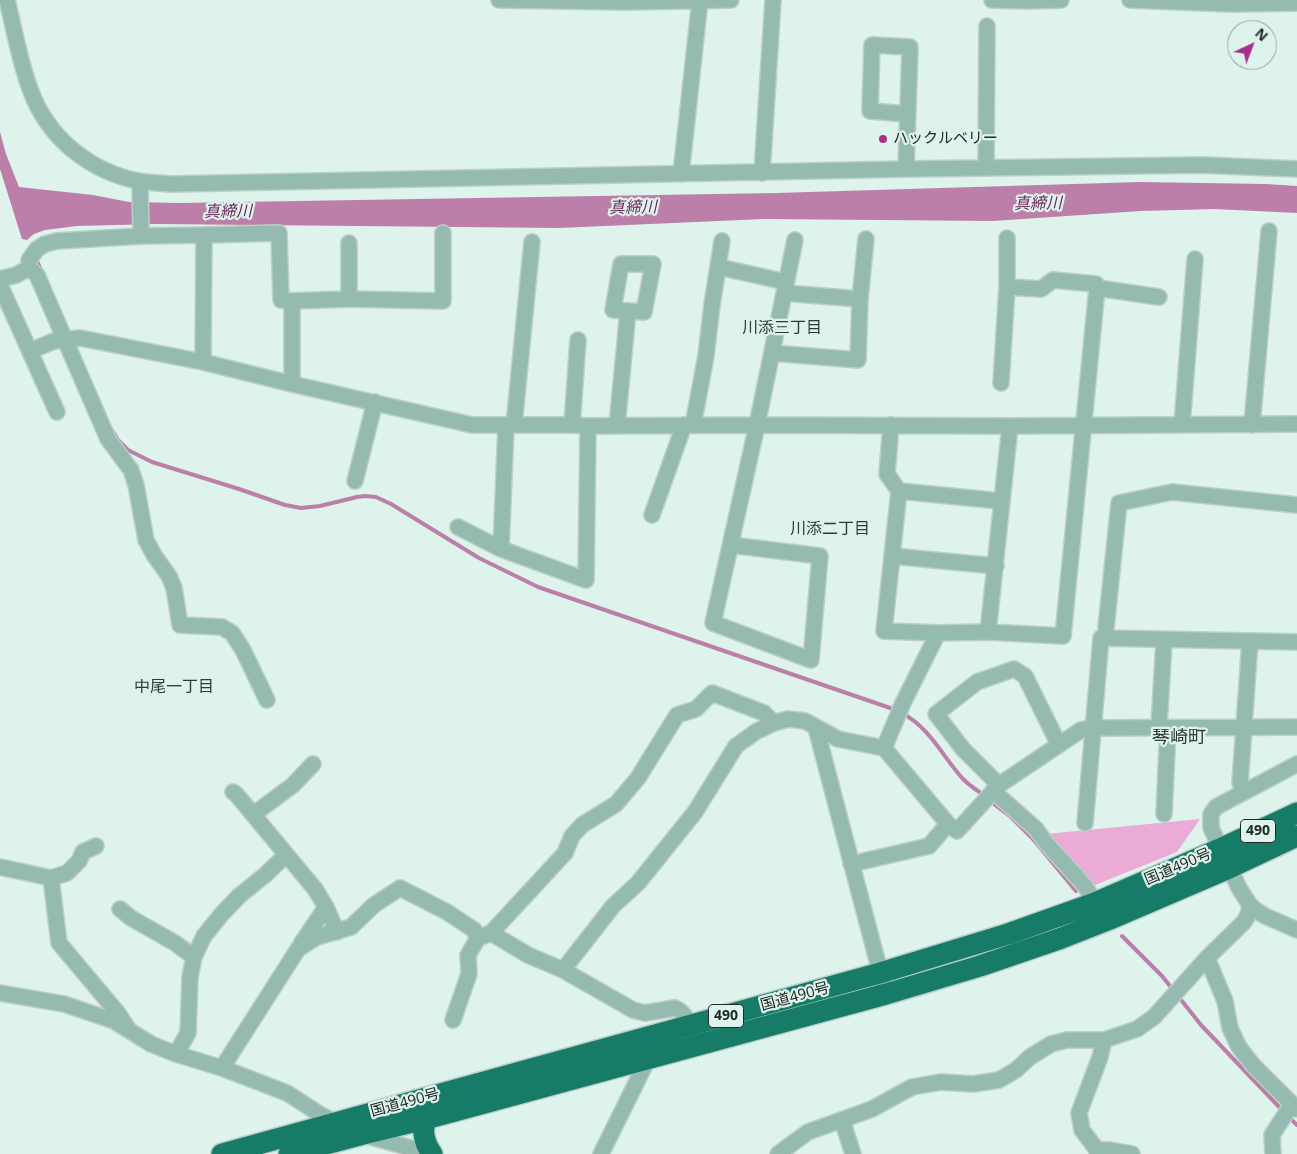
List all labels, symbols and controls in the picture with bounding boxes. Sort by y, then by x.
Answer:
north arrow [1227,20,1277,70]
text: N [1251,24,1273,45]
place label: ハックルベリー [893,130,998,148]
marker: ハックルベリー [877,133,889,145]
water label: 真締川 [1014,194,1062,214]
water label: 真締川 [609,198,657,218]
water label: 真締川 [204,202,252,222]
district label: 川添三丁目 [742,318,822,338]
district label: 川添二丁目 [790,519,870,539]
district label: 中尾一丁目 [134,677,214,697]
district label: 琴崎町 [1152,727,1206,749]
road number: 490 [1240,819,1276,842]
street label: 国道490号 [1142,845,1214,889]
street label: 国道490号 [759,979,831,1015]
road number: 490 [708,1004,744,1028]
street label: 国道490号 [369,1085,441,1121]

